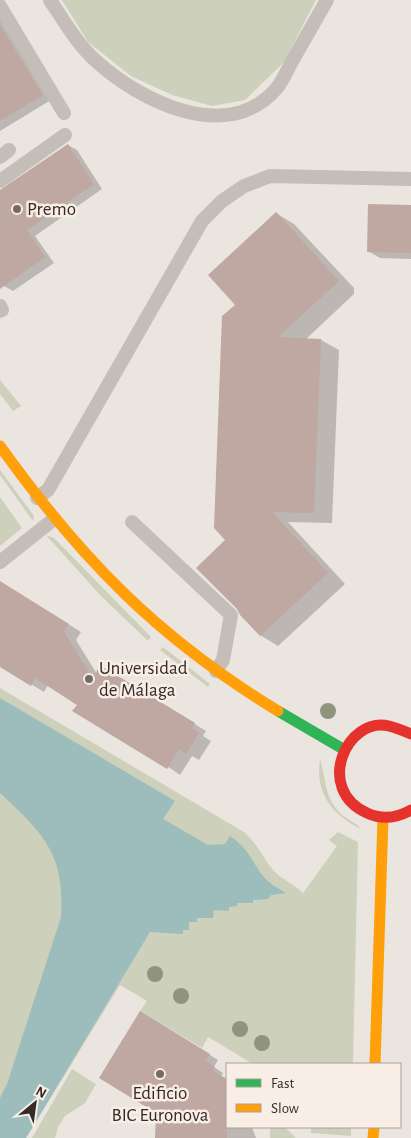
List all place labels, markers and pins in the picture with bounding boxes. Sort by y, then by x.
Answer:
place label: Premo [27,200,76,219]
marker: Premo [11,203,23,215]
place label: Universidad de Málaga [99,659,188,700]
marker: Universidad de Málaga [83,673,95,685]
marker: Edificio BIC Euronova [154,1068,166,1080]
place label: Edificio BIC Euronova [112,1084,209,1125]

